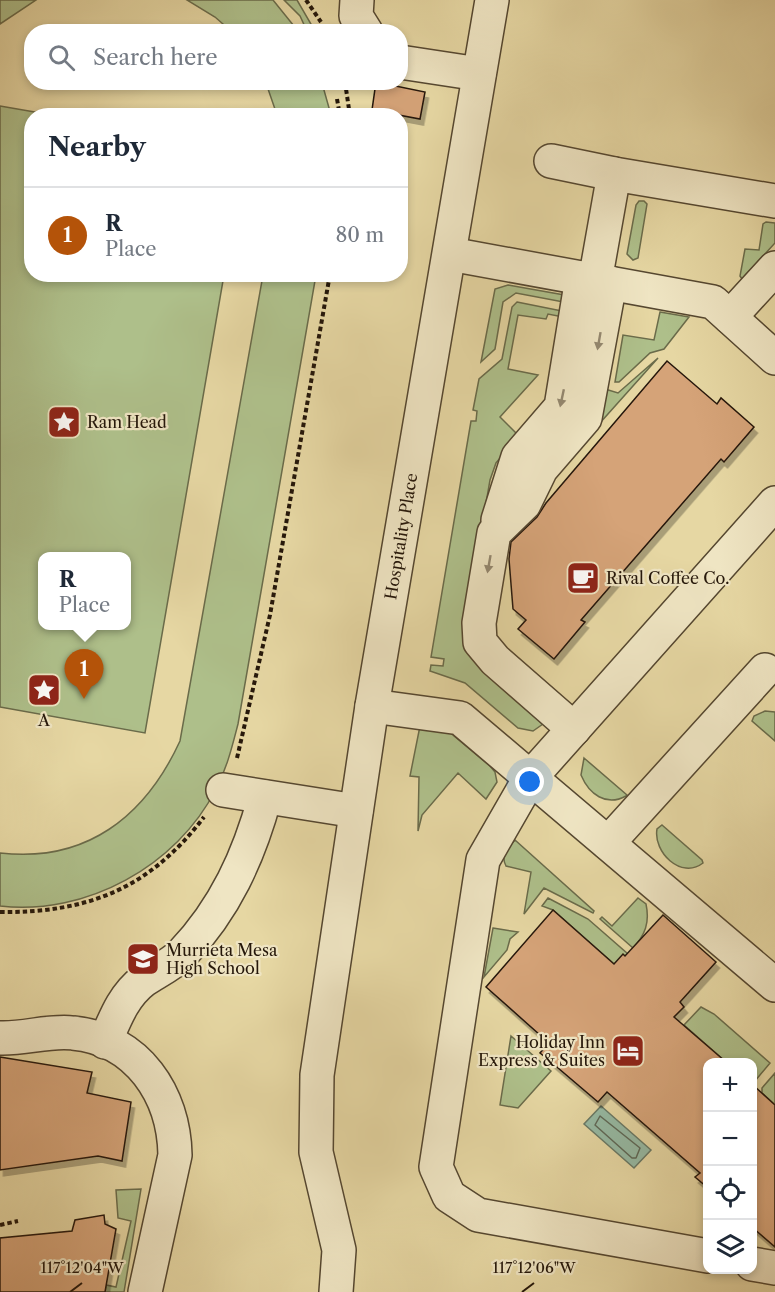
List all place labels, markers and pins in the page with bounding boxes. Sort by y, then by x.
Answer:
place icon: Ram Head [46,404,82,440]
place label: Ram Head [87,412,167,432]
cafe icon: Rival Coffee Co. [565,560,601,596]
place label: Rival Coffee Co. [606,568,729,588]
pin: 1 [64,650,104,699]
place icon: A [26,672,62,708]
place label: A [37,710,51,730]
place label: Murrieta Mesa High School [166,940,278,978]
school or university icon: Murrieta Mesa High School [125,941,161,977]
place label: Holiday Inn Express & Suites [478,1032,605,1070]
hotel icon: Holiday Inn Express & Suites [610,1033,646,1069]

